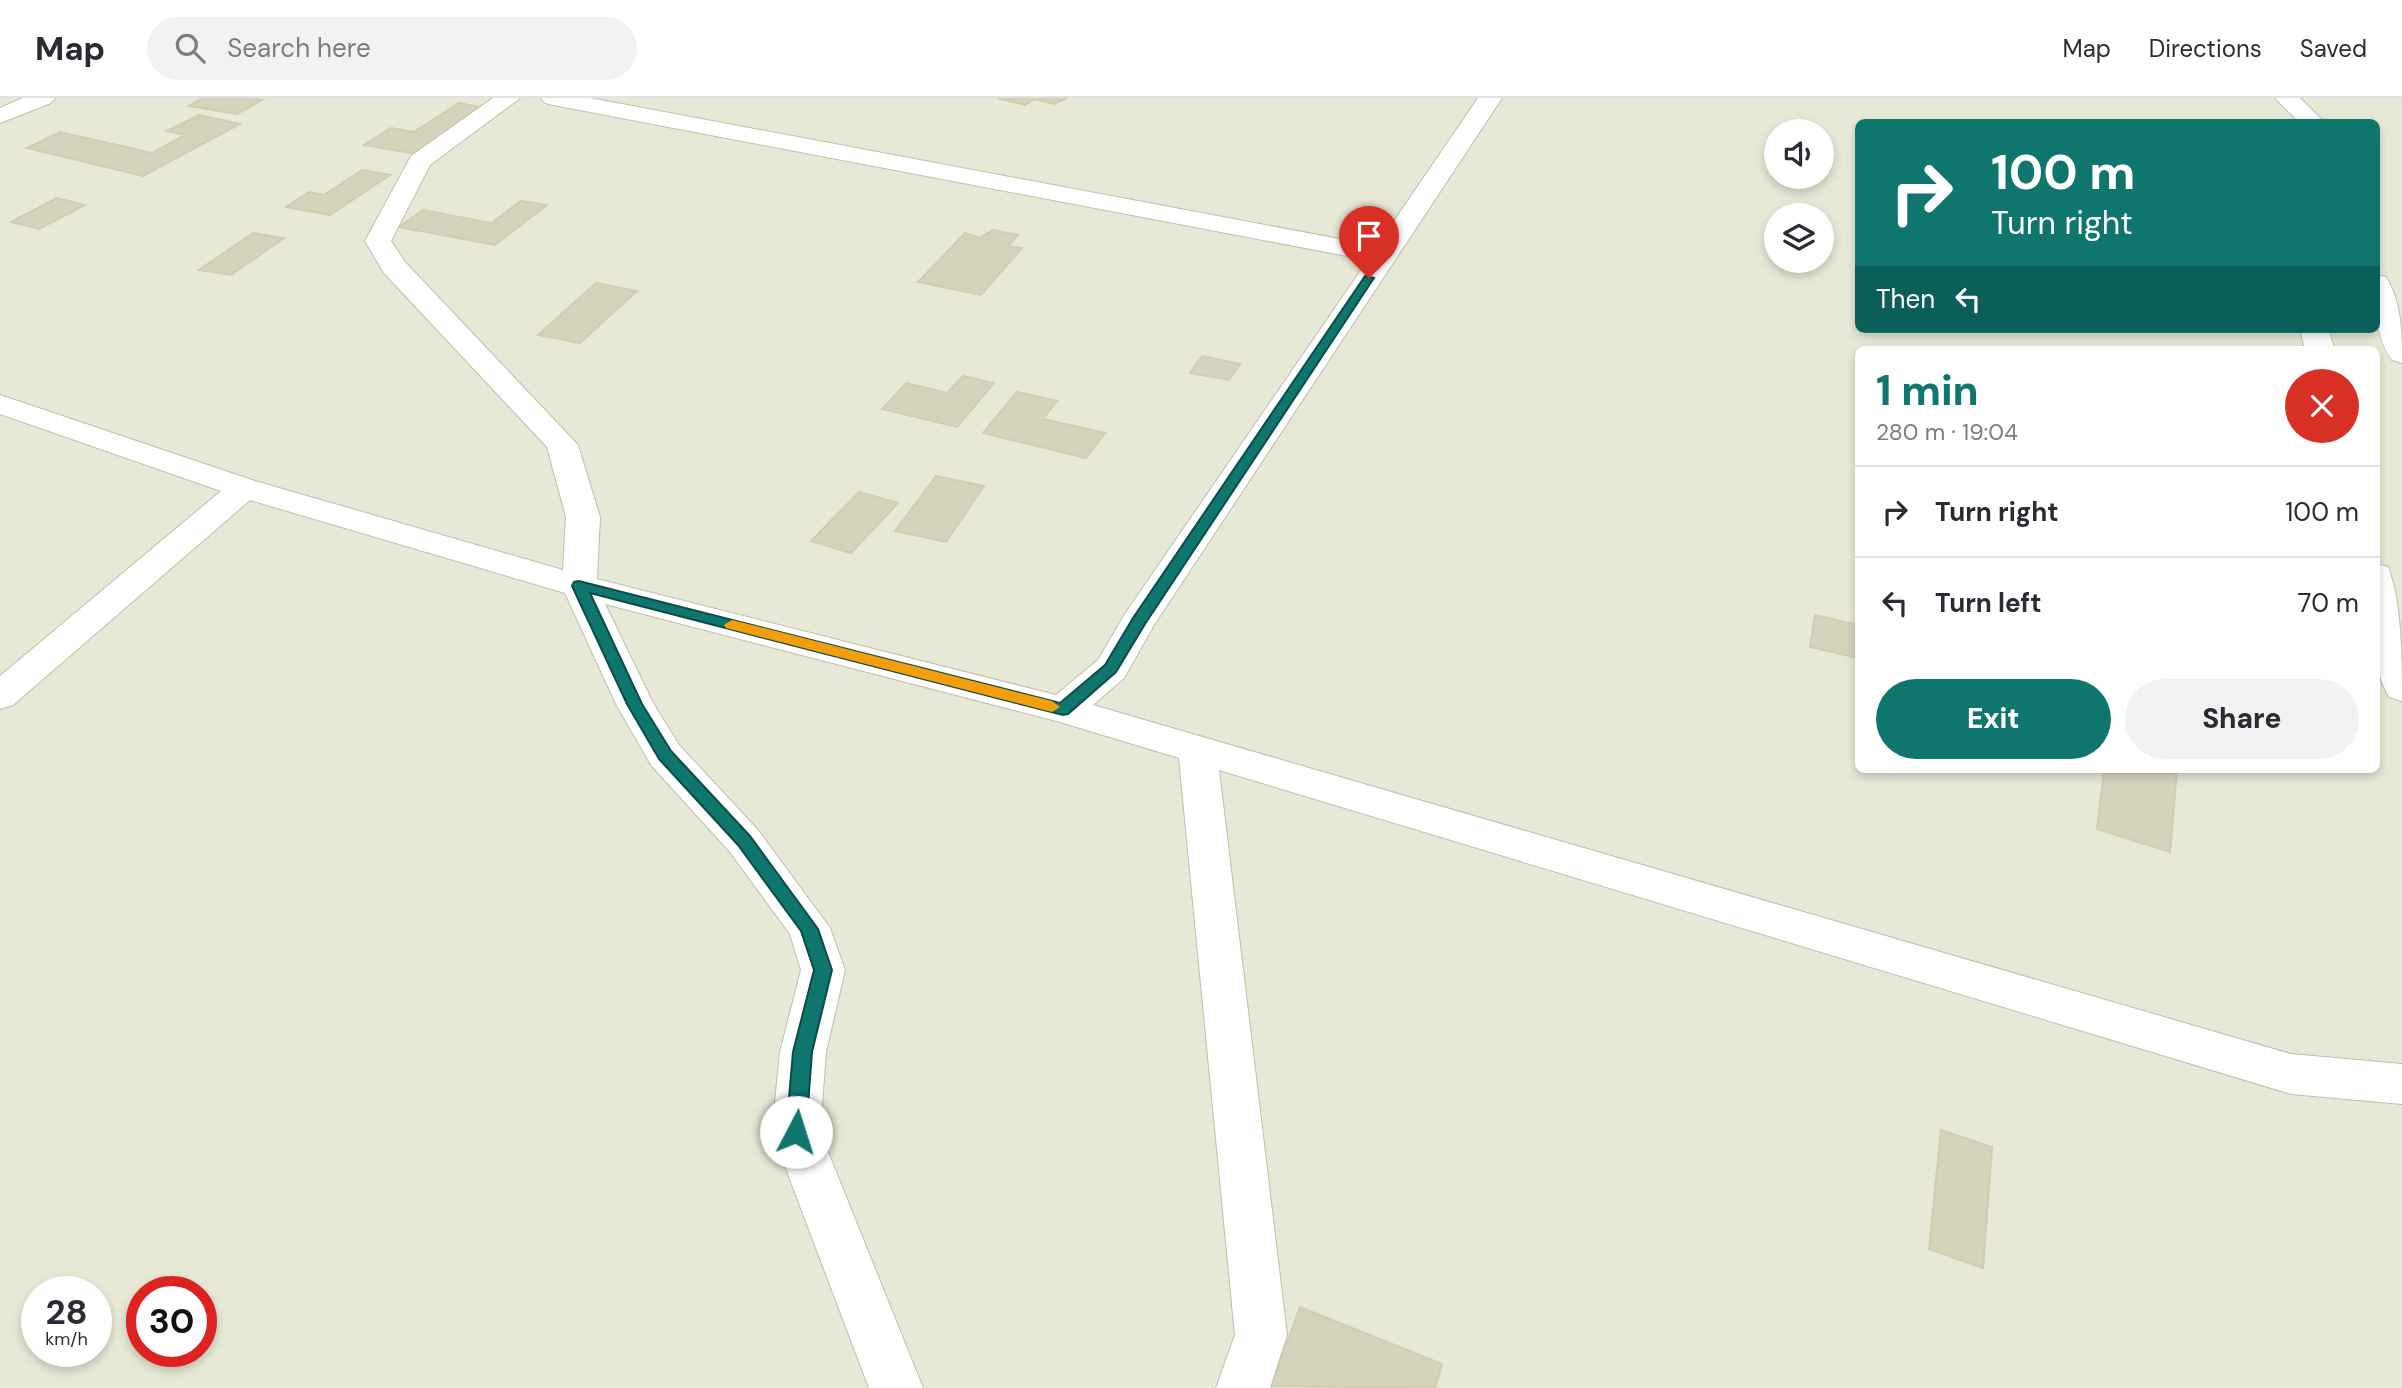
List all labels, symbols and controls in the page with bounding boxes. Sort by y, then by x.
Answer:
search box [147,17,637,80]
text: Map [35,27,105,70]
icon: search [171,29,209,67]
text: Search here [227,31,371,65]
text: Map [2063,33,2111,64]
text: Directions [2149,33,2262,64]
text: Saved [2300,33,2367,64]
map controls [1764,119,1834,273]
button: sound [1764,119,1834,189]
text: 100 m [1991,140,2135,204]
icon: right [1876,147,1967,238]
text: Turn right [1991,202,2133,244]
button: layers [1764,203,1834,273]
pin [1339,206,1399,278]
icon: arrive [1350,217,1388,255]
icon: left [1949,280,1987,318]
text: Then [1876,282,1935,316]
text: 1 min [1876,363,1979,418]
button: close [2285,369,2359,443]
text: 280 m · 19:04 [1876,417,2018,447]
icon: right [1876,493,1914,531]
text: Turn right [1935,495,2059,529]
text: 100 m [2285,495,2359,529]
icon: left [1876,584,1914,622]
text: Turn left [1935,586,2042,620]
text: 70 m [2298,586,2359,620]
button: Exit [1876,679,2111,759]
button: Share [2125,679,2359,759]
position arrow [759,1095,833,1169]
speed limit sign: 30 [126,1276,217,1367]
text: 28 [45,1289,88,1335]
text: km/h [45,1327,88,1351]

